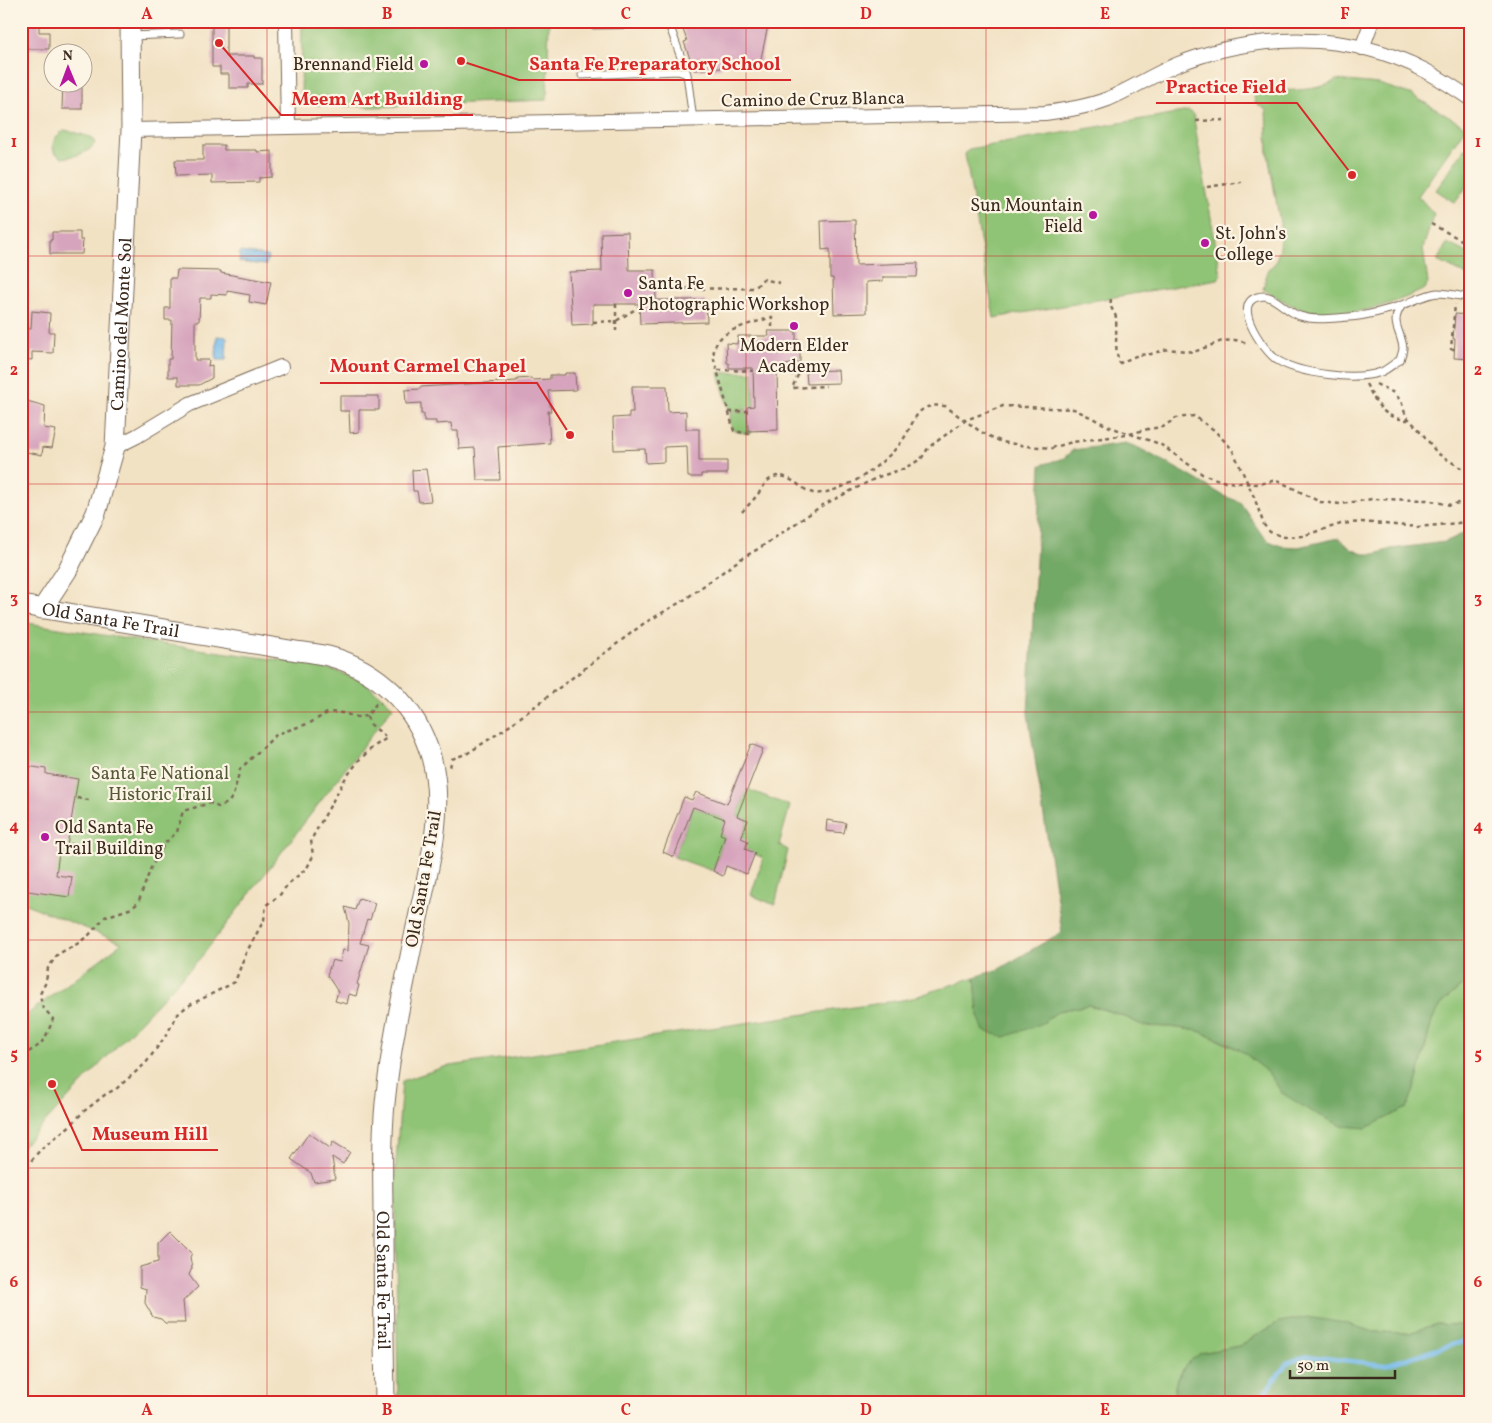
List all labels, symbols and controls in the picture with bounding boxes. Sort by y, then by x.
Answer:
text: A [141,4,153,26]
text: B [382,4,393,26]
text: C [621,4,631,26]
text: D [860,4,872,26]
text: E [1100,4,1110,26]
text: F [1340,4,1350,26]
north arrow [42,42,92,92]
callout: Santa Fe Preparatory School [519,46,791,80]
text: N [63,47,73,66]
text: Santa Fe Preparatory School [529,52,781,78]
place label: Brennand Field [293,53,414,78]
marker: Brennand Field [418,58,430,70]
callout: Practice Field [1156,69,1297,103]
text: Practice Field [1165,75,1287,101]
callout: Meem Art Building [281,81,473,115]
street label: Camino de Cruz Blanca [721,86,905,115]
text: Meem Art Building [291,87,463,113]
text: 1 [11,132,17,154]
text: 1 [1475,132,1481,154]
place label: Sun Mountain Field [970,194,1083,240]
marker: Sun Mountain Field [1087,209,1099,221]
place label: St. John's College [1215,222,1286,268]
street label: Camino del Monte Sol [106,237,140,412]
marker: St. John's College [1199,237,1211,249]
place label: Santa Fe Photographic Workshop [638,272,829,318]
marker: Santa Fe Photographic Workshop [622,287,634,299]
marker: Modern Elder Academy [788,320,800,332]
place label: Modern Elder Academy [740,334,849,380]
callout: Mount Carmel Chapel [320,349,537,383]
text: Mount Carmel Chapel [330,354,526,380]
text: 2 [10,360,18,382]
text: 2 [1474,360,1482,382]
text: 3 [10,588,18,610]
text: 3 [1474,588,1482,610]
street label: Old Santa Fe Trail [40,598,181,645]
park label: Santa Fe National Historic Trail [91,762,229,808]
street label: Old Santa Fe Trail [400,809,449,950]
text: 4 [9,816,19,838]
place label: Old Santa Fe Trail Building [55,816,163,862]
text: 4 [1473,816,1483,838]
marker: Old Santa Fe Trail Building [39,831,51,843]
text: 5 [10,1044,18,1066]
text: 5 [1474,1044,1482,1066]
callout: Museum Hill [82,1116,218,1150]
text: Museum Hill [92,1122,208,1148]
street label: Old Santa Fe Trail [369,1211,395,1350]
text: 6 [10,1272,19,1294]
text: 6 [1474,1272,1483,1294]
scale bar [1290,1348,1394,1380]
text: 50 m [1297,1356,1329,1377]
text: A [141,1400,153,1422]
text: B [382,1400,393,1422]
text: C [621,1400,631,1422]
text: D [860,1400,872,1422]
text: E [1100,1400,1110,1422]
text: F [1340,1400,1350,1422]

